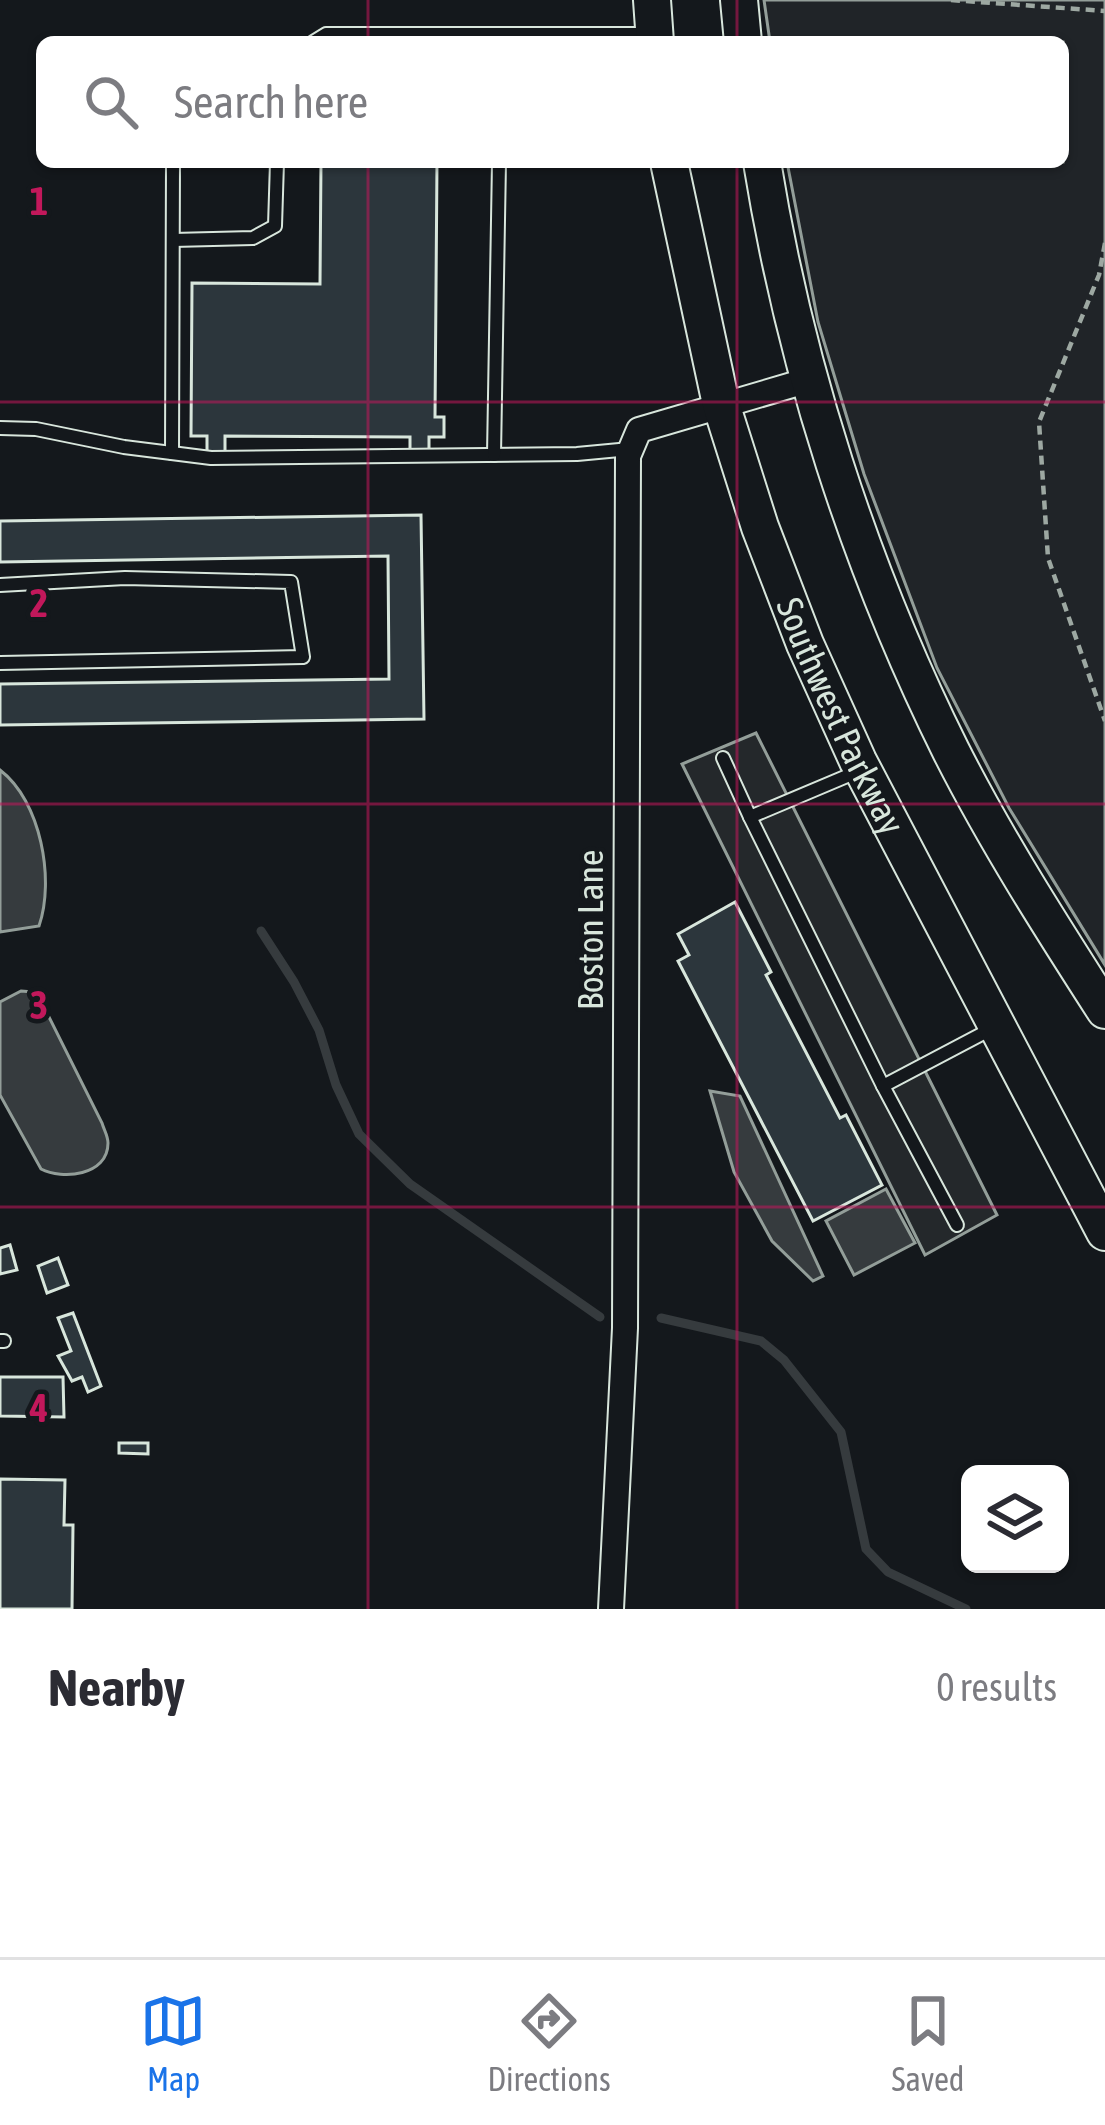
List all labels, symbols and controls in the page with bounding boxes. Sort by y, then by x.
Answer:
search box [36,36,1069,168]
icon: search [78,69,144,135]
text: Search here [174,76,368,128]
text: 1 [30,179,48,223]
text: 2 [30,581,48,625]
street label: Southwest Parkway [768,592,914,841]
street label: Boston Lane [569,850,611,1010]
text: 3 [30,983,48,1027]
text: 4 [29,1386,48,1430]
map controls [961,1465,1069,1573]
button: layers [961,1465,1069,1573]
text: Nearby [48,1658,185,1717]
text: 0 results [936,1665,1057,1709]
tab: Map [140,1988,206,2098]
tab: Directions [487,1988,611,2098]
tab: Saved [892,1988,964,2098]

